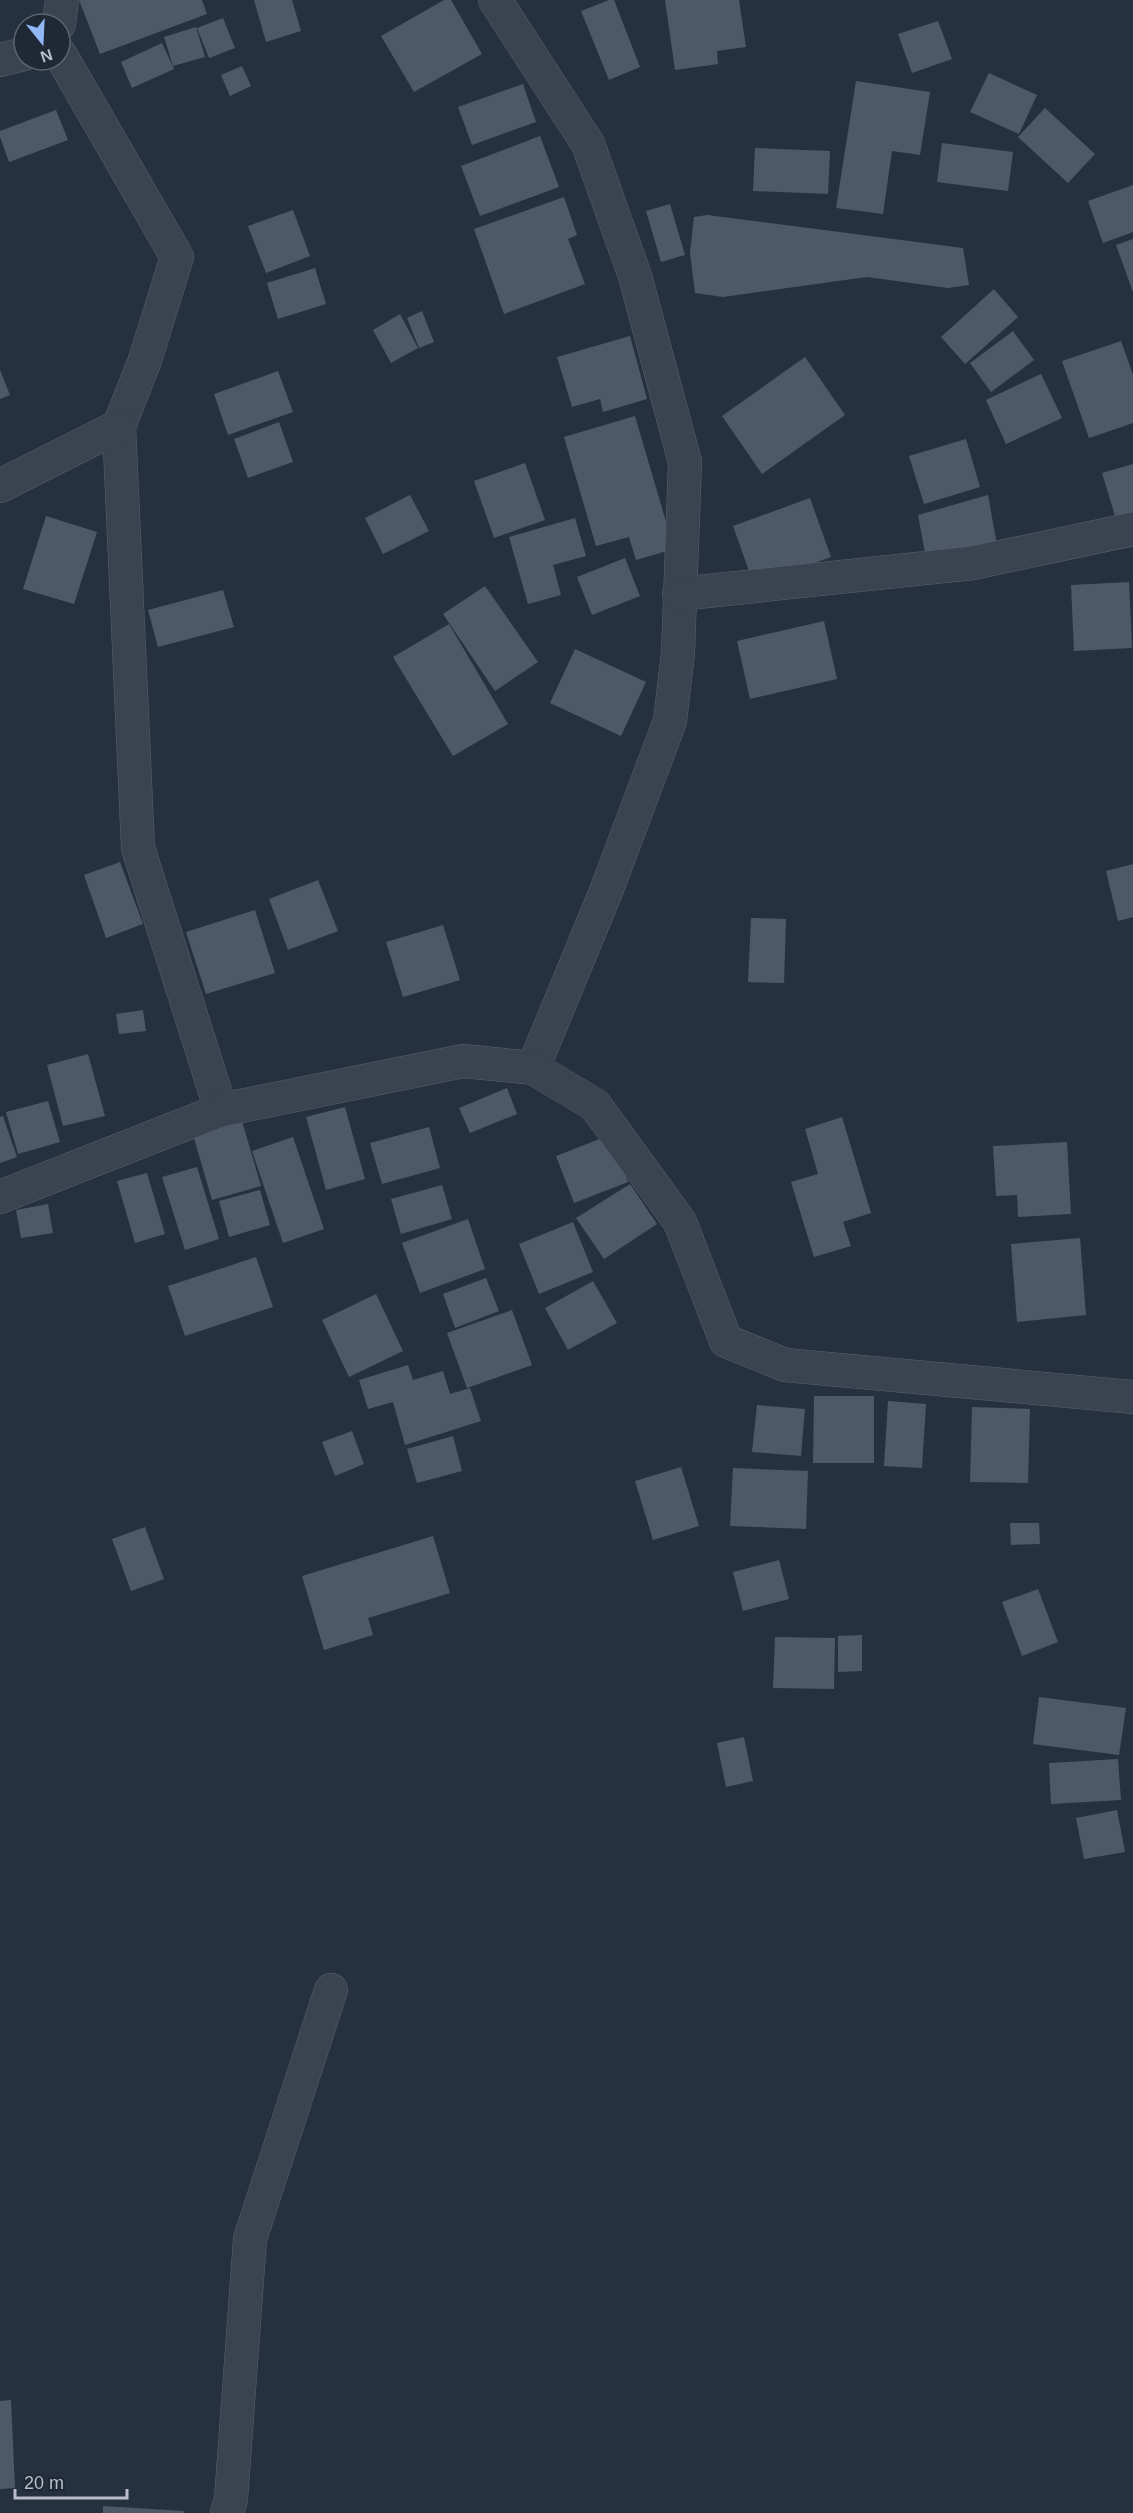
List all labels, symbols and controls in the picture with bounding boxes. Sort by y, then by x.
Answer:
north arrow [12,12,72,72]
text: N [38,46,55,66]
scale bar [15,2462,128,2500]
text: 20 m [24,2473,64,2493]

